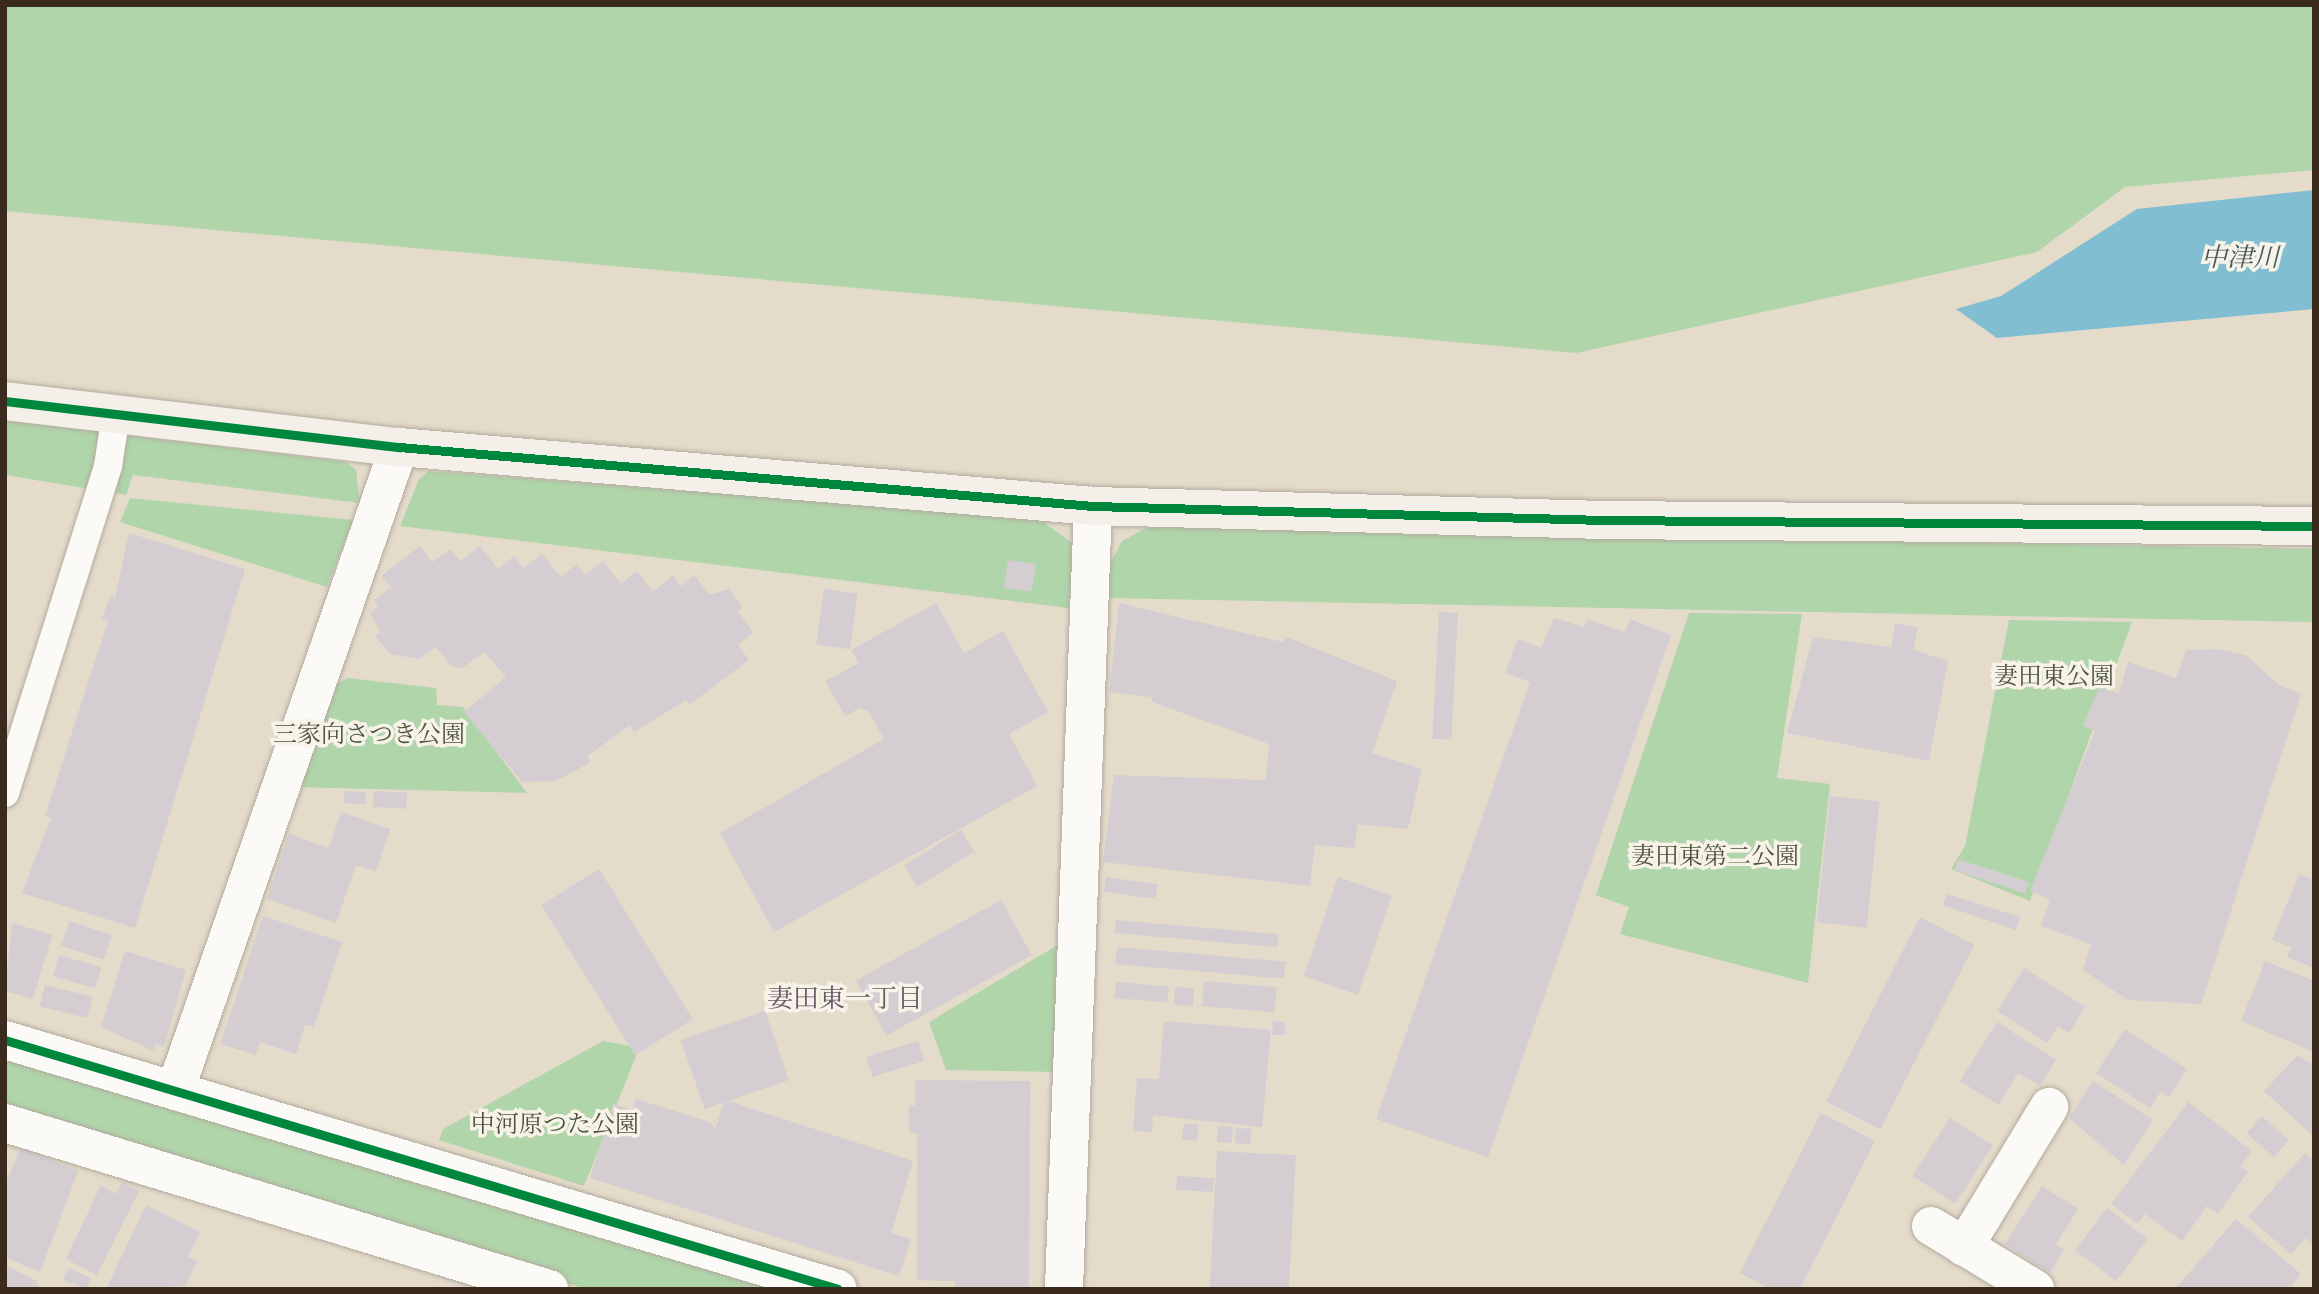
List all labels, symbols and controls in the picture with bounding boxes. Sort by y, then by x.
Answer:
water label: 中津川 [2201,241,2279,273]
park label: 妻田東公園 [1994,662,2114,690]
park label: 三家向さつき公園 [273,720,465,748]
park label: 妻田東第二公園 [1631,842,1799,870]
district label: 妻田東一丁目 [767,982,923,1014]
park label: 中河原つた公園 [471,1110,639,1138]

